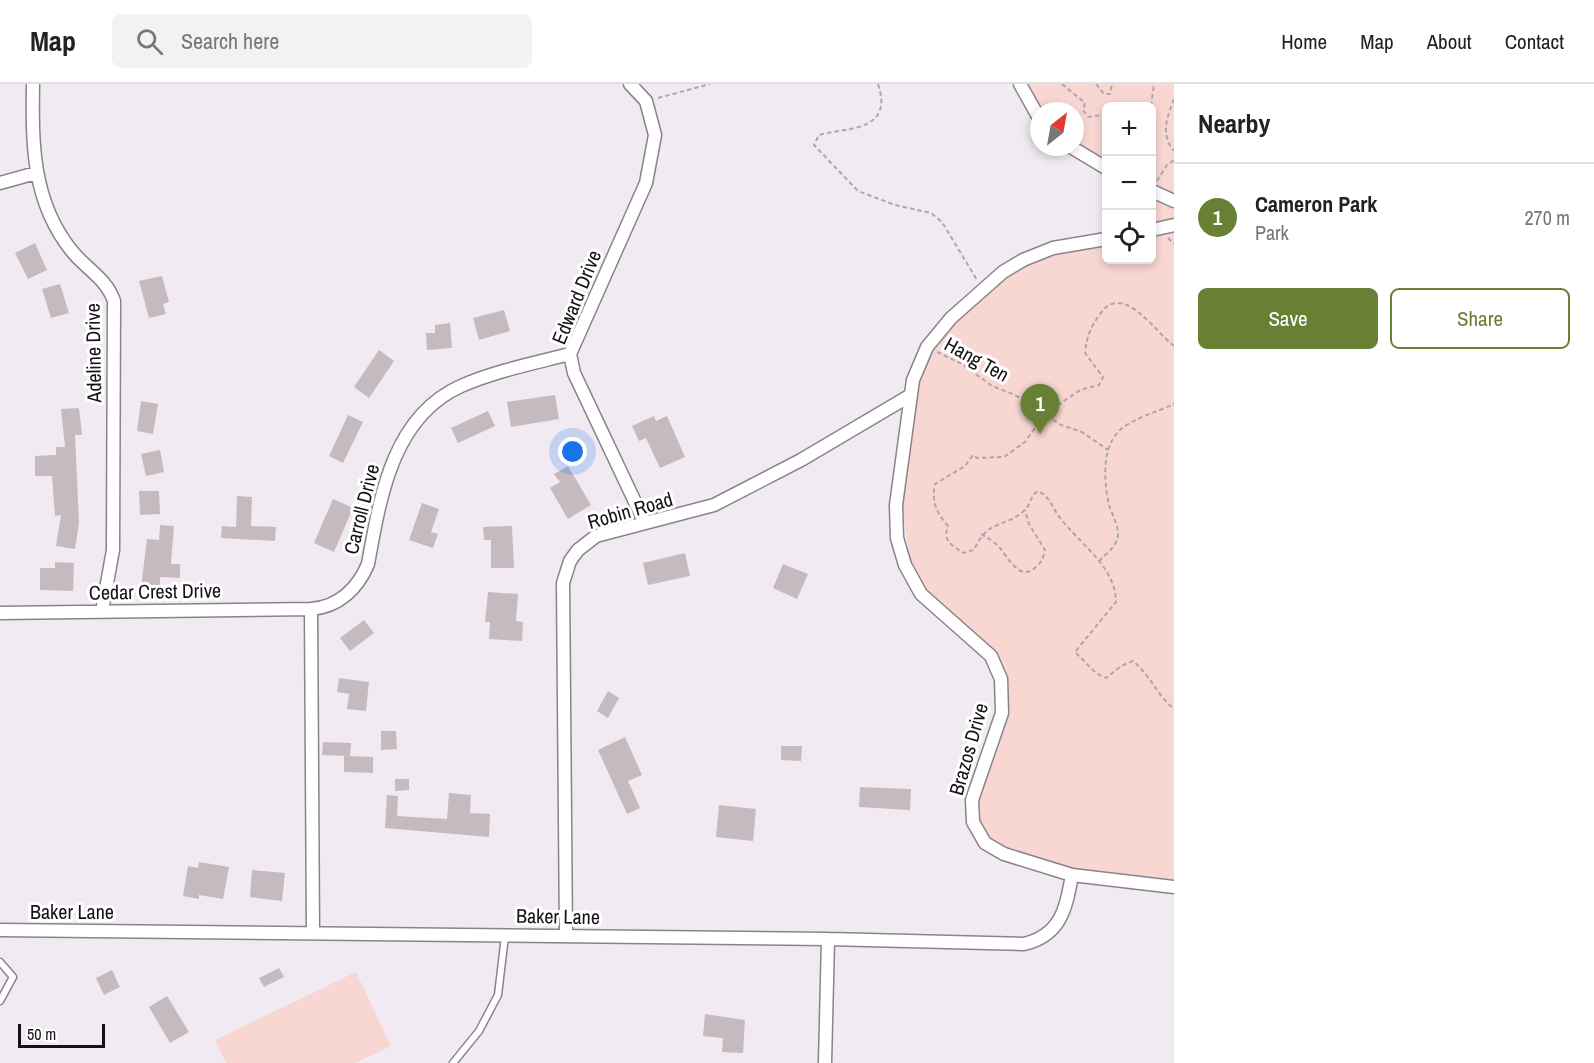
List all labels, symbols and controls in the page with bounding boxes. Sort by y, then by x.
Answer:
search box [112,14,532,68]
text: Map [30,22,76,60]
icon: search [133,25,166,58]
text: Search here [181,26,279,56]
text: Home [1281,27,1327,56]
text: Map [1360,27,1394,56]
text: About [1427,27,1472,56]
text: Contact [1505,27,1564,56]
north arrow [1030,102,1084,156]
map controls [1102,102,1156,264]
button: + [1102,102,1156,156]
text: Nearby [1198,106,1270,141]
button: − [1102,156,1156,210]
text: Cameron Park [1255,189,1377,219]
text: 1 [1213,204,1222,231]
text: 270 m [1524,204,1570,231]
button: locate [1102,210,1156,264]
text: Park [1255,219,1289,246]
street label: Edward Drive [545,246,607,348]
button: Save [1198,288,1378,349]
button: Share [1390,288,1570,349]
street label: Adeline Drive [79,303,107,404]
street label: Hang Ten [940,330,1014,388]
pin: 1 [1020,384,1060,434]
your location [558,437,587,466]
street label: Carroll Drive [337,461,385,557]
street label: Robin Road [584,485,676,535]
street label: Cedar Crest Drive [89,576,221,606]
street label: Brazos Drive [942,700,994,798]
street label: Baker Lane [30,898,114,925]
street label: Baker Lane [516,902,600,930]
scale bar [18,1021,105,1048]
text: 50 m [27,1023,56,1045]

